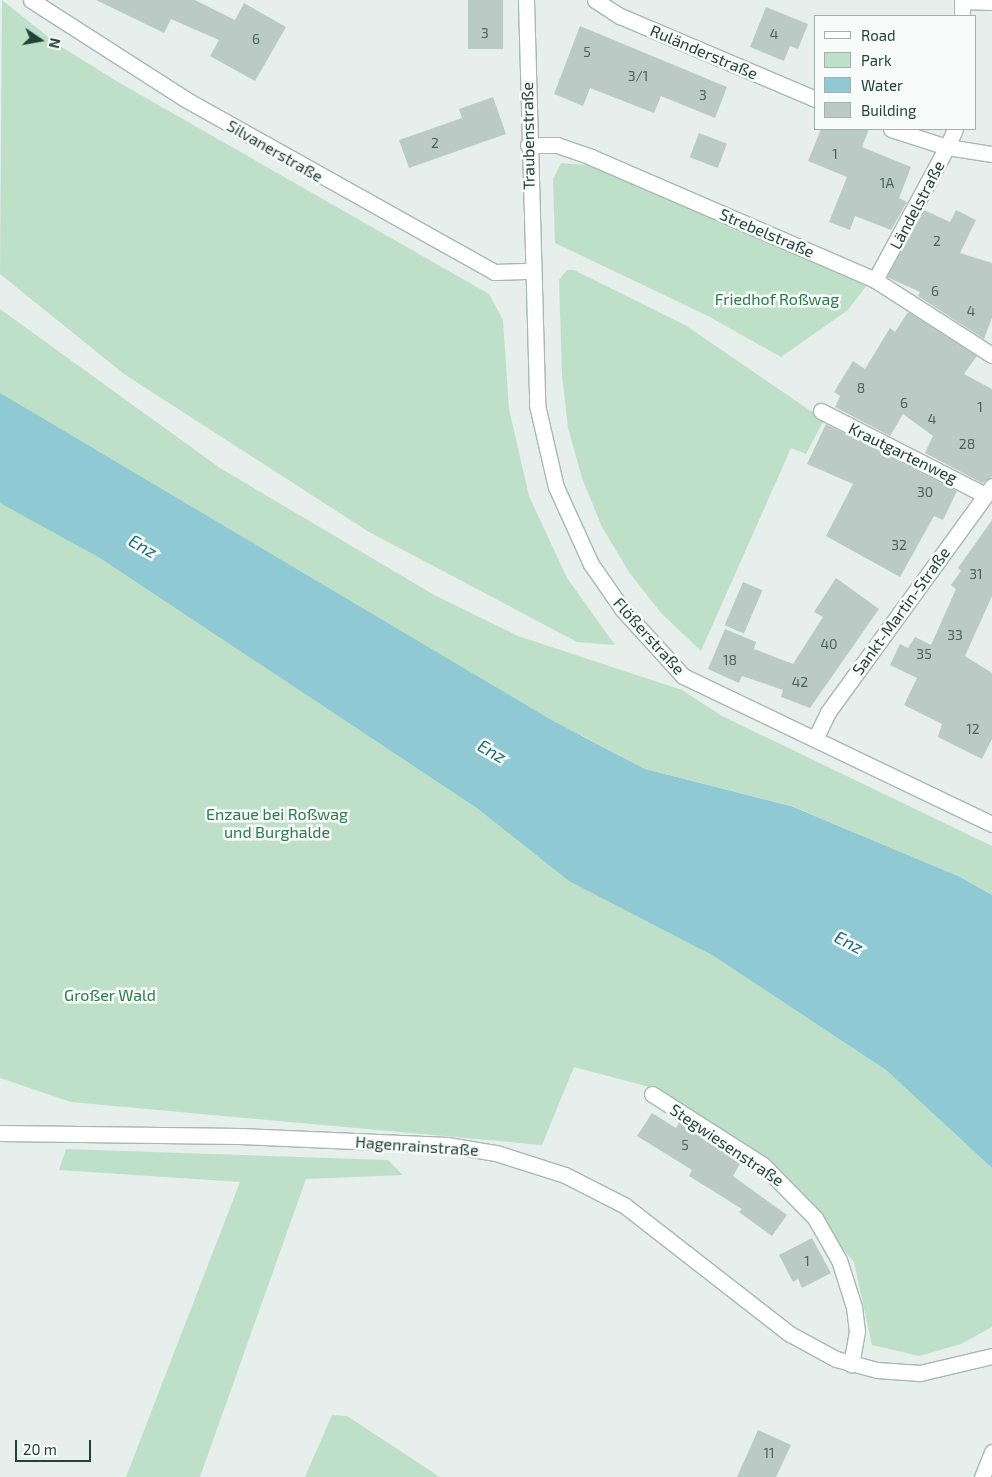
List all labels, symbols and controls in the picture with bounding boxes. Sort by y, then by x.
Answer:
north arrow [15,15,65,65]
legend [814,15,977,130]
street label: Ruländerstraße [647,21,761,83]
house number: 3 [481,25,489,41]
house number: 4 [770,26,778,42]
text: Road [861,26,896,44]
house number: 6 [252,31,260,47]
text: N [46,37,65,50]
house number: 5 [583,44,591,60]
text: Park [861,51,892,69]
house number: 3/1 [628,68,648,84]
text: Water [861,76,903,94]
street label: Traubenstraße [517,82,539,190]
house number: 3 [699,87,707,103]
text: Building [861,101,916,119]
street label: Silvanerstraße [224,116,326,186]
house number: 2 [431,135,439,151]
house number: 1 [832,146,838,162]
street label: Ländelstraße [886,157,948,253]
house number: 1A [880,175,894,191]
street label: Strebelstraße [717,204,817,262]
house number: 2 [933,233,941,249]
house number: 6 [931,283,939,299]
park label: Friedhof Roßwag [715,289,839,309]
house number: 4 [967,303,975,319]
house number: 8 [857,380,865,396]
house number: 6 [900,395,908,411]
house number: 1 [977,399,983,415]
house number: 4 [928,411,936,427]
street label: Krautgartenweg [846,418,960,488]
house number: 28 [959,436,975,452]
house number: 30 [917,484,933,500]
water label: Enz [125,529,161,563]
house number: 32 [891,537,907,553]
street label: Sankt-Martin-Straße [848,543,954,679]
house number: 31 [969,566,983,582]
street label: Flößerstraße [609,594,689,678]
house number: 33 [947,627,963,643]
house number: 40 [820,636,838,652]
house number: 35 [916,646,932,662]
house number: 18 [723,652,737,668]
house number: 42 [792,674,808,690]
house number: 12 [966,721,980,737]
water label: Enz [474,734,510,768]
park label: Enzaue bei Roßwag und Burghalde [206,804,348,842]
water label: Enz [831,926,867,958]
park label: Großer Wald [64,985,156,1005]
street label: Stegwiesenstraße [666,1100,788,1190]
street label: Hagenrainstraße [355,1132,479,1160]
house number: 5 [681,1137,689,1153]
house number: 1 [804,1253,810,1269]
scale bar [18,1430,94,1462]
text: 20 m [23,1440,57,1458]
house number: 11 [763,1445,775,1461]

